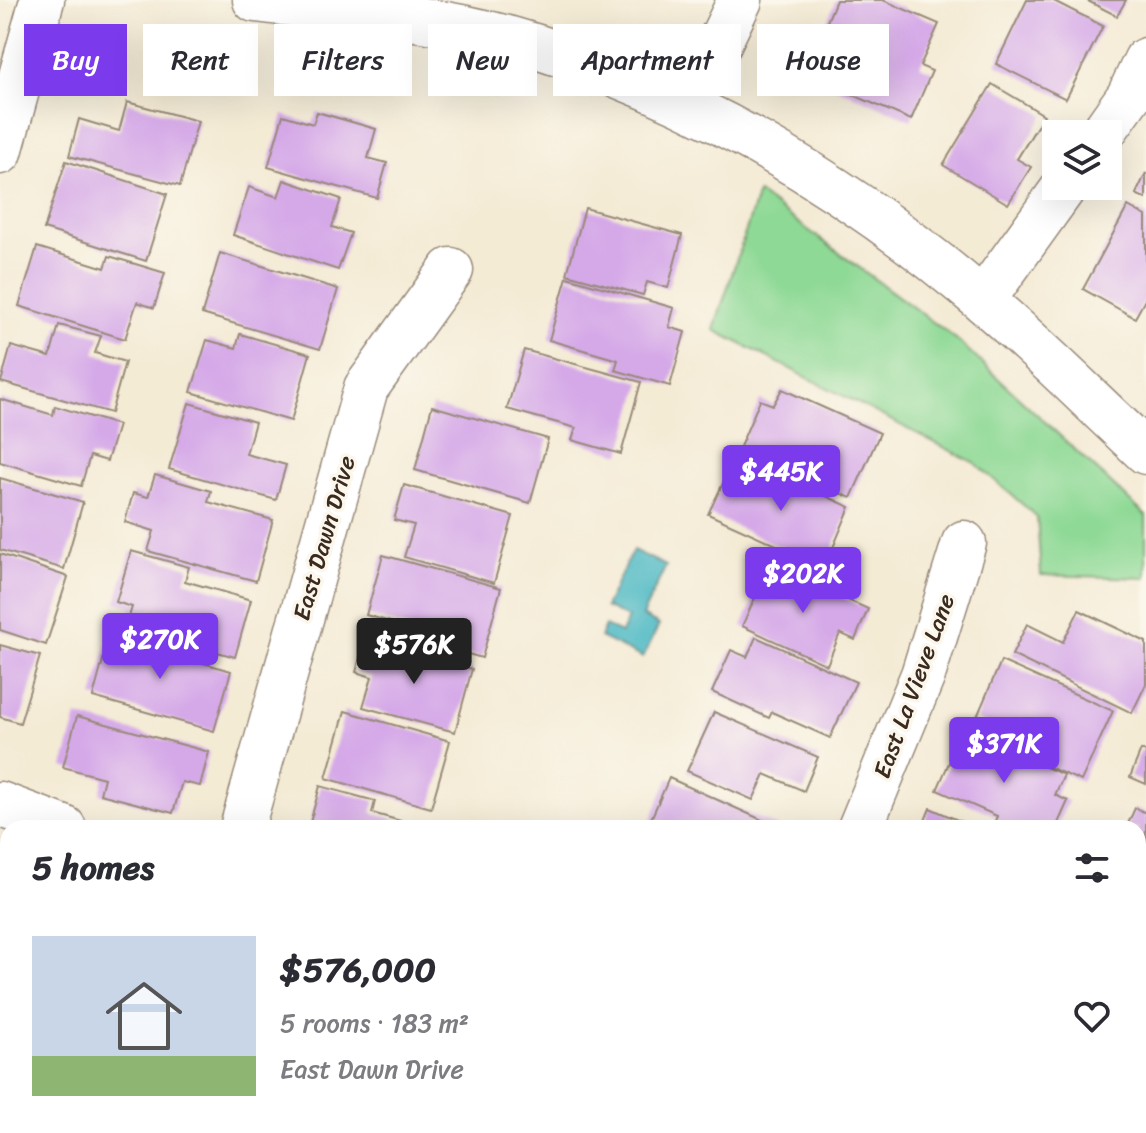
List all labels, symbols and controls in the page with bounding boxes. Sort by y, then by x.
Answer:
chip: Buy [24,24,127,96]
chip: Rent [143,24,258,96]
chip: Filters [274,24,412,96]
chip: New [428,24,537,96]
chip: Apartment [553,24,741,96]
chip: House [757,24,889,96]
map controls [1042,120,1122,200]
button: layers [1042,120,1122,200]
pin: $445K [725,445,837,513]
text: $445K [740,448,822,494]
street label: East Dawn Drive [280,451,368,625]
pin: $202K [747,547,859,615]
text: $202K [763,550,843,596]
street label: East La Vieve Lane [861,588,967,784]
pin: $270K [104,613,216,681]
text: $270K [120,616,200,662]
pin: $576K [358,618,470,686]
text: $576K [375,621,453,667]
pin: $371K [948,717,1060,785]
text: $371K [967,720,1041,766]
text: 5 homes [32,838,154,898]
icon: filters [1070,846,1114,890]
text: $576,000 [280,940,436,1000]
icon: home [96,968,192,1064]
icon: heart [1070,994,1114,1038]
text: 5 rooms · 183 m² [280,1000,469,1046]
text: East Dawn Drive [280,1046,464,1092]

